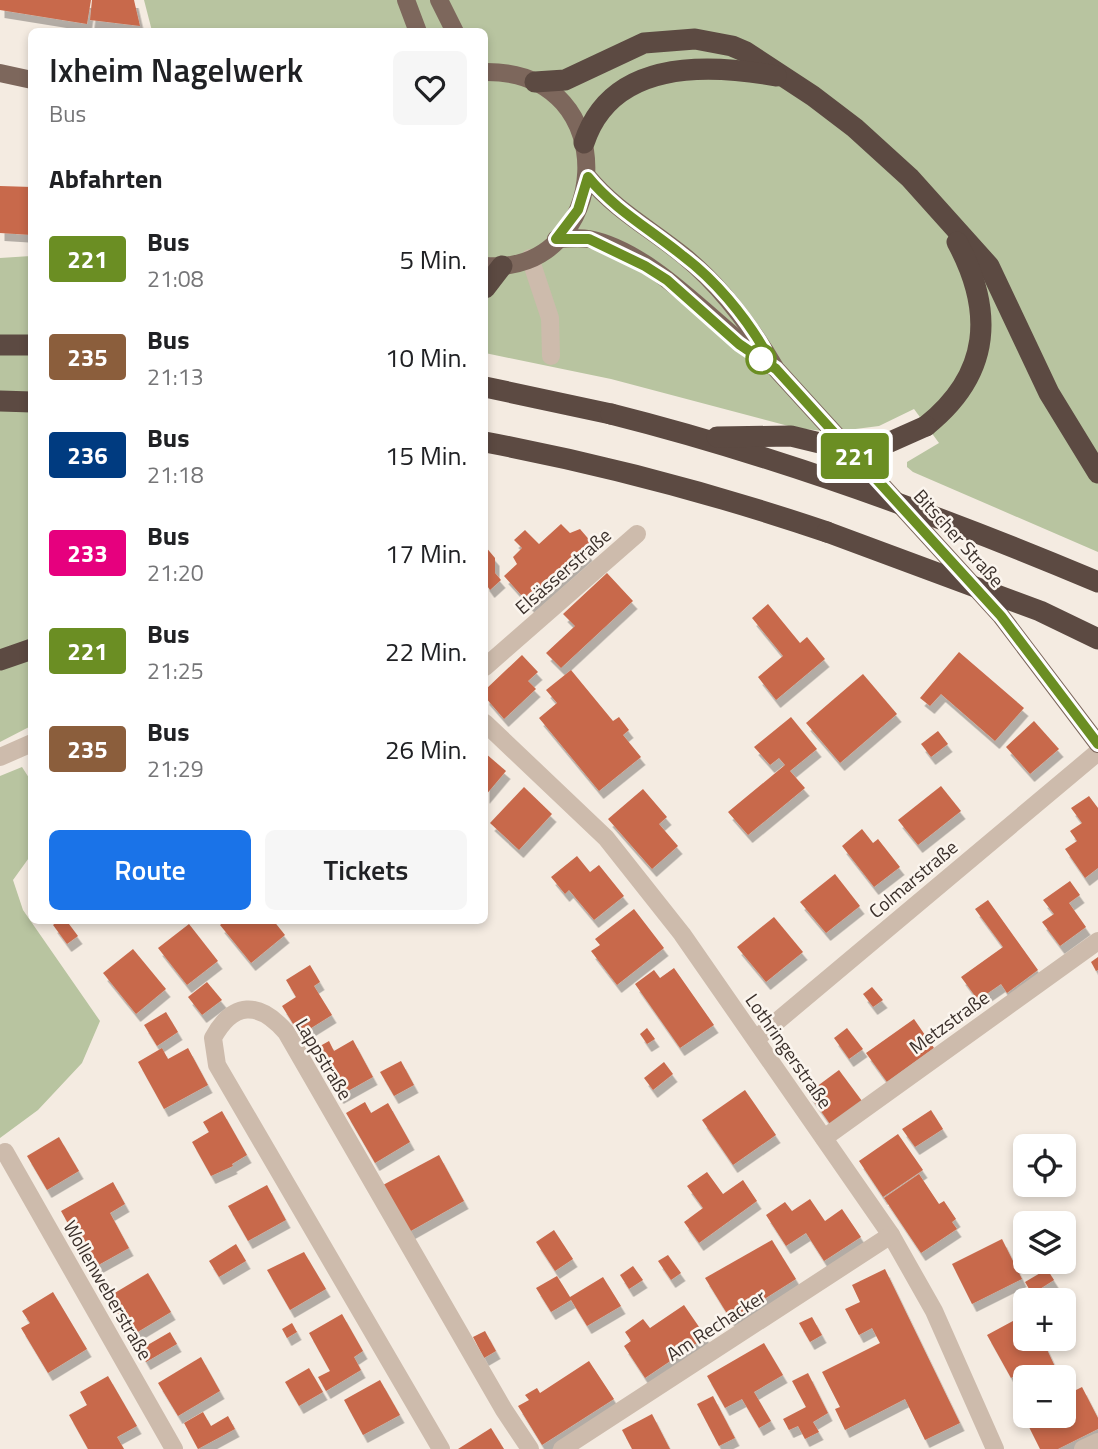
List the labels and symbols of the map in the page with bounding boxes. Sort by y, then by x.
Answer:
unlabelled marker [746,344,776,374]
line badge: 221 [815,433,895,479]
street label: Bitscher Straße [907,482,1012,593]
street label: Elsässerstraße [508,521,617,621]
street label: Colmarstraße [862,833,964,925]
street label: Metzstraße [903,983,995,1061]
street label: Lothringerstraße [739,987,840,1114]
street label: Lappstraße [289,1012,360,1105]
street label: Wollenweberstraße [57,1214,160,1365]
street label: Am Rechacker [660,1281,772,1368]

